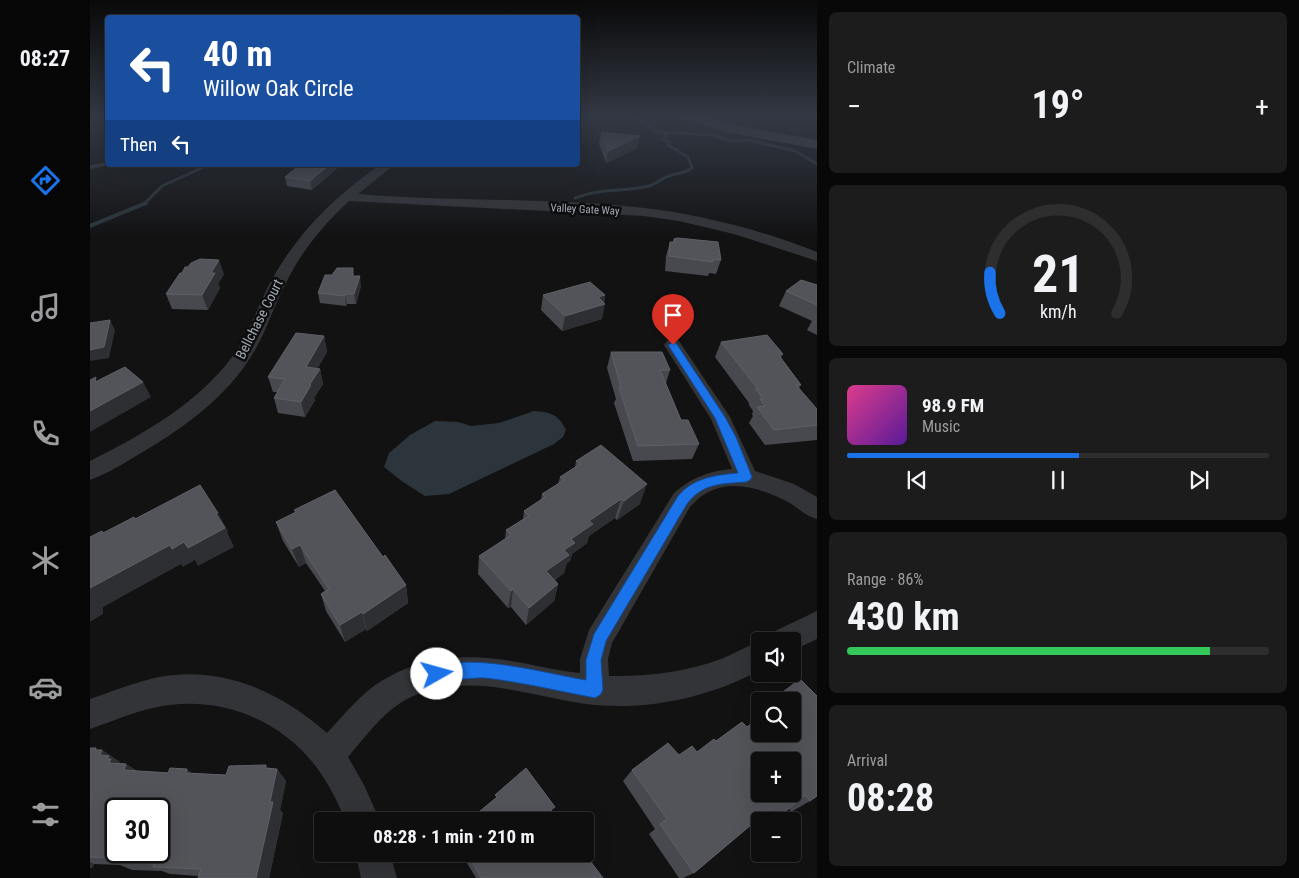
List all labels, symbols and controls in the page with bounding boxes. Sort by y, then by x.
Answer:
text: 40 m [203,34,272,75]
icon: left [120,35,185,100]
text: 08:27 [20,46,70,71]
text: Climate [847,58,895,77]
text: Willow Oak Circle [203,76,354,101]
text: 19° [1031,83,1085,127]
text: − [847,90,861,123]
text: + [1255,90,1269,123]
icon: left [167,130,195,158]
text: Then [120,133,157,156]
icon: directions [28,163,63,198]
street label: Valley Gate Way [550,201,620,218]
text: 21 [1032,244,1084,305]
street label: Bellchase Court [232,277,286,361]
icon: music [28,290,63,325]
pin [652,294,694,345]
icon: arrive [659,301,687,329]
text: km/h [1040,301,1076,322]
text: 98.9 FM [922,394,984,417]
icon: phone [28,416,63,451]
text: Music [922,417,960,436]
icon: previous [903,466,931,494]
icon: pause [1044,466,1072,494]
icon: next [1185,466,1213,494]
icon: climate [28,543,63,578]
text: Range · 86% [847,570,923,589]
text: 430 km [847,595,960,639]
map controls [751,632,801,862]
button: sound [751,632,801,682]
position arrow [410,647,462,699]
icon: car [28,670,63,705]
button: search [751,692,801,742]
text: Arrival [847,751,888,770]
button: + [751,752,801,802]
text: 08:28 [847,776,934,820]
icon: filters [28,797,63,832]
speed limit sign: 30 [105,798,170,863]
button: − [751,812,801,862]
text: 08:28 · 1 min · 210 m [373,825,535,848]

